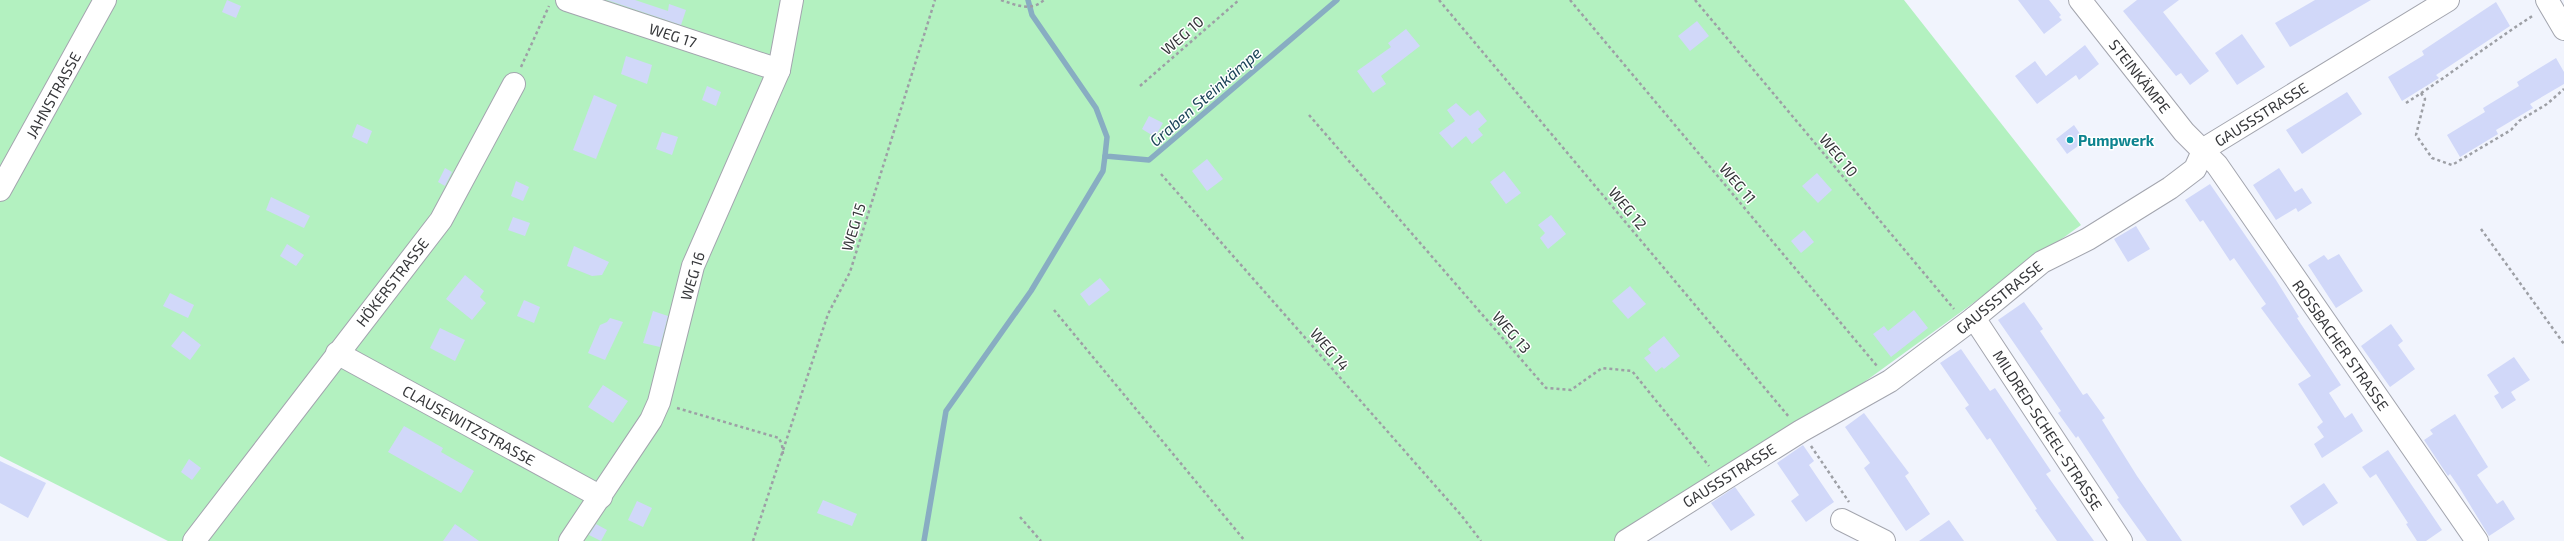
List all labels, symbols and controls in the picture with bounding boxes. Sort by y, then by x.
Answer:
street label: WEG 10 [1157,12,1207,58]
street label: WEG 17 [647,19,699,51]
street label: STEINKÄMPE [2106,36,2174,116]
water label: Graben Steinkämpe [1145,42,1265,150]
street label: JAHNSTRASSE [22,49,84,141]
street label: GAUSSSTRASSE [2211,78,2311,150]
street label: WEG 10 [1816,130,1862,180]
place label: Pumpwerk [2078,131,2155,149]
marker: Pumpwerk [2065,135,2075,145]
street label: WEG 11 [1716,159,1760,207]
street label: WEG 12 [1605,183,1651,233]
street label: WEG 15 [837,201,869,253]
street label: HÖKERSTRASSE [352,234,432,330]
street label: WEG 16 [676,250,708,302]
street label: GAUSSSTRASSE [1952,256,2046,338]
street label: ROSSBACHER STRASSE [2289,276,2393,414]
street label: WEG 13 [1489,307,1535,357]
street label: WEG 14 [1307,324,1353,374]
street label: MILDRED-SCHEEL-STRASSE [1989,347,2107,513]
street label: CLAUSEWITZSTRASSE [400,381,538,469]
street label: GAUSSSTRASSE [1679,439,1779,511]

